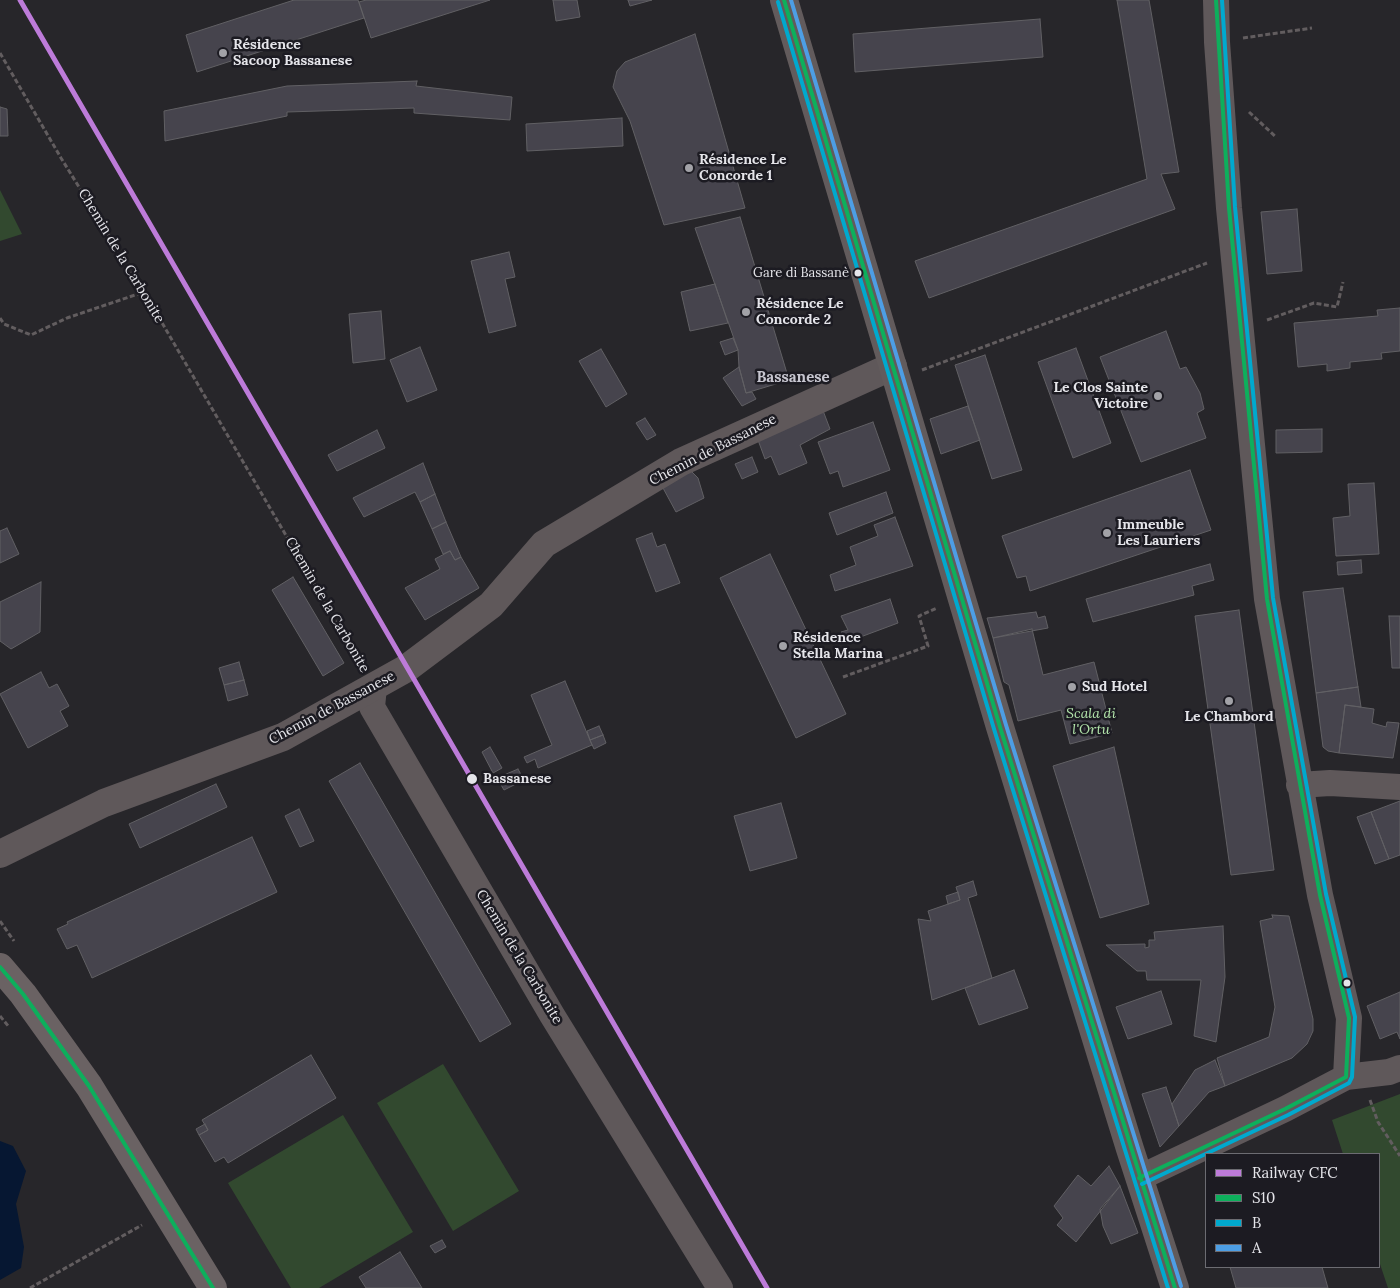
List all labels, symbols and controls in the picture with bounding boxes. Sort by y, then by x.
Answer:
place label: Résidence Sacoop Bassanese [233,37,352,70]
marker: Résidence Sacoop Bassanese [217,47,229,59]
place label: Résidence Le Concorde 1 [699,152,787,184]
marker: Résidence Le Concorde 1 [683,162,695,174]
street label: Chemin de la Carbonite [74,186,168,326]
place label: Gare di Bassanè [753,265,849,281]
marker: Gare di Bassanè [853,268,863,278]
place label: Résidence Le Concorde 2 [756,296,844,328]
marker: Résidence Le Concorde 2 [740,306,752,318]
district label: Bassanese [756,369,830,387]
place label: Le Clos Sainte Victoire [1053,380,1148,412]
marker: Le Clos Sainte Victoire [1152,390,1164,402]
street label: Chemin de Bassanese [647,411,779,489]
place label: Immeuble Les Lauriers [1117,517,1200,550]
marker: Immeuble Les Lauriers [1101,527,1113,539]
street label: Chemin de la Carbonite [281,534,373,676]
place label: Résidence Stella Marina [793,630,883,662]
marker: Résidence Stella Marina [777,640,789,652]
street label: Chemin de Bassanese [266,668,398,748]
place label: Sud Hotel [1082,679,1147,695]
marker: Sud Hotel [1066,681,1078,693]
marker: Le Chambord [1223,695,1235,707]
park label: Scala di l'Ortu [1066,706,1116,739]
place label: Le Chambord [1184,709,1274,725]
place label: Bassanese [483,771,551,787]
marker: Bassanese [465,772,479,786]
street label: Chemin de la Carbonite [472,887,566,1027]
unlabelled marker [1342,978,1352,988]
legend [1205,1153,1380,1268]
text: Railway CFC [1252,1163,1338,1182]
text: S10 [1252,1188,1275,1207]
text: B [1252,1213,1261,1232]
text: A [1252,1238,1261,1257]

